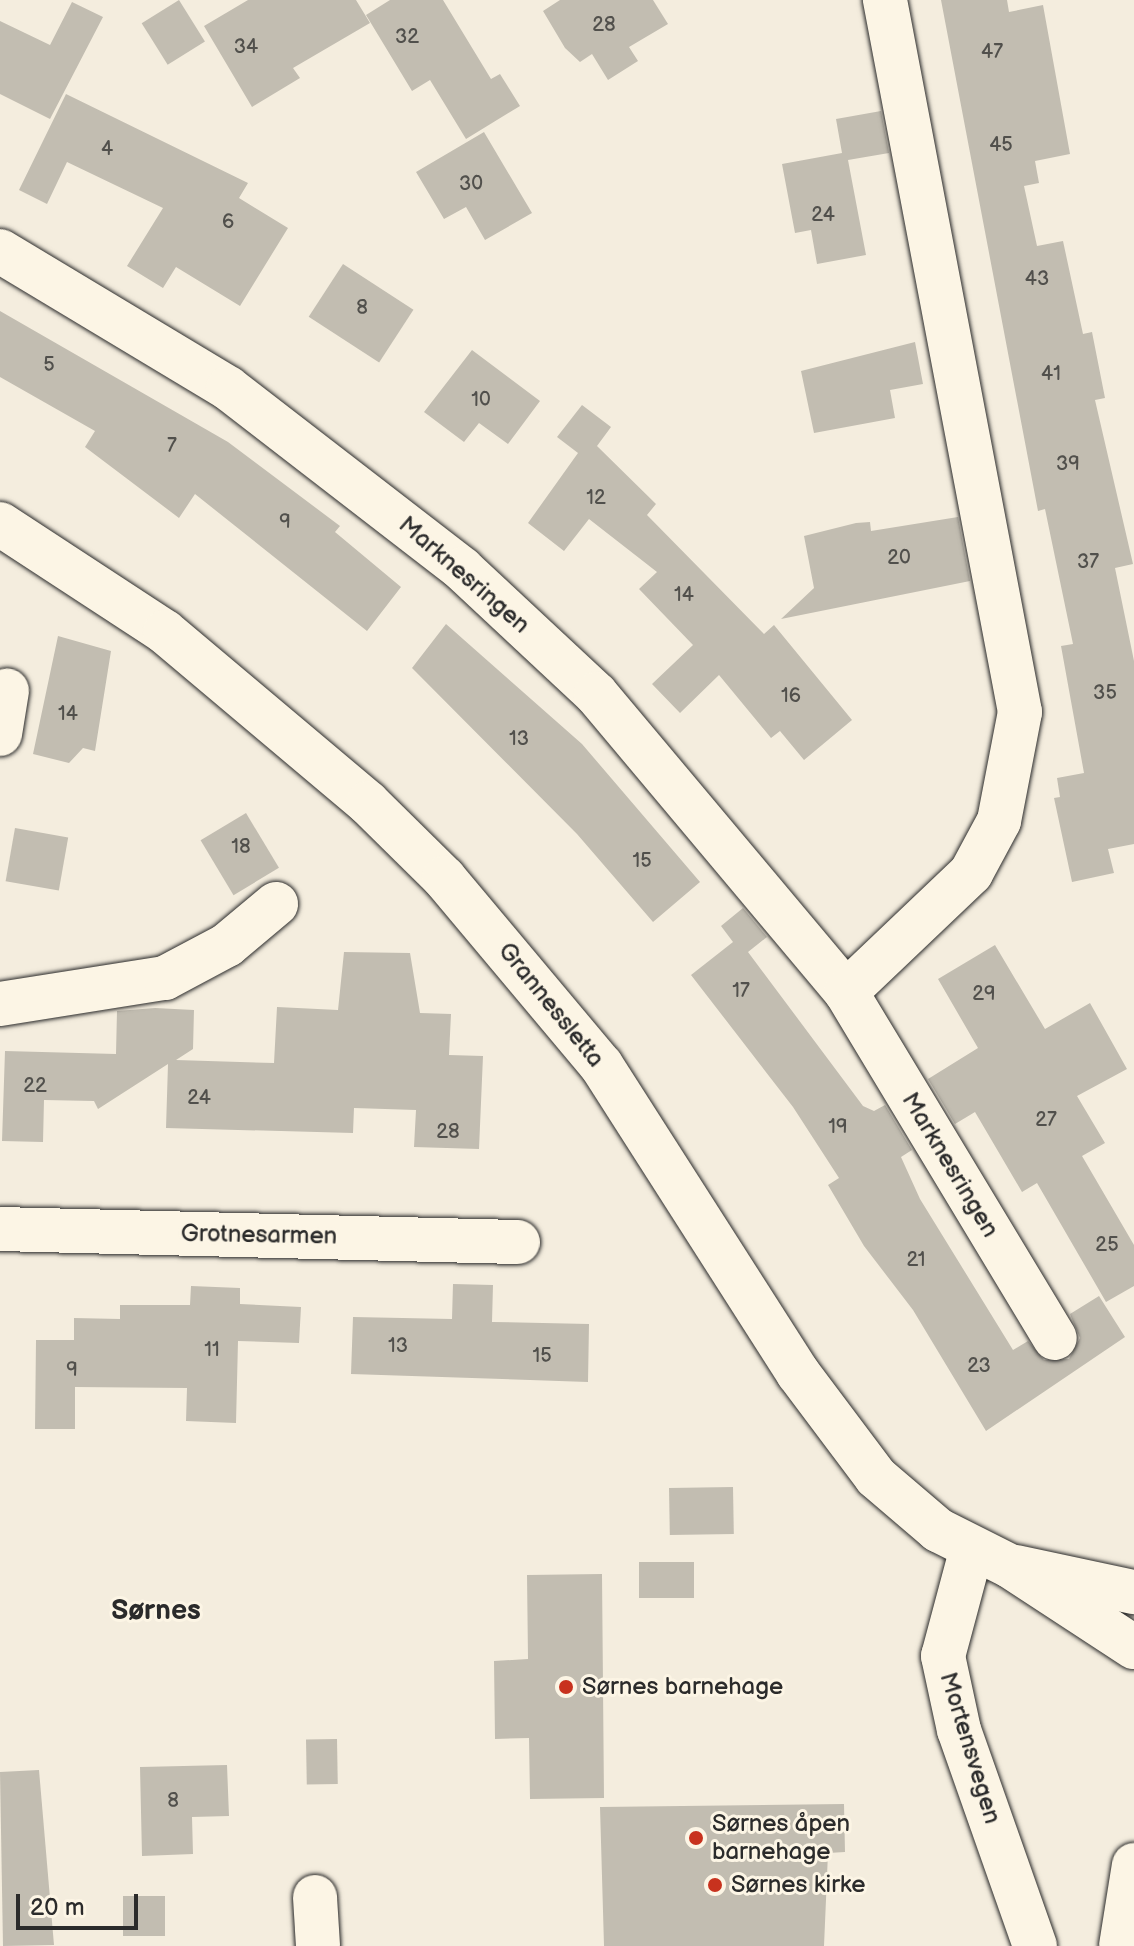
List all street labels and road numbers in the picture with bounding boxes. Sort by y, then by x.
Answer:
street label: Marknesringen [393,510,535,640]
street label: Grannessletta [492,937,610,1073]
street label: Marknesringen [895,1087,1005,1243]
street label: Grotnesarmen [181,1219,337,1251]
street label: Mortensvegen [933,1669,1007,1827]

